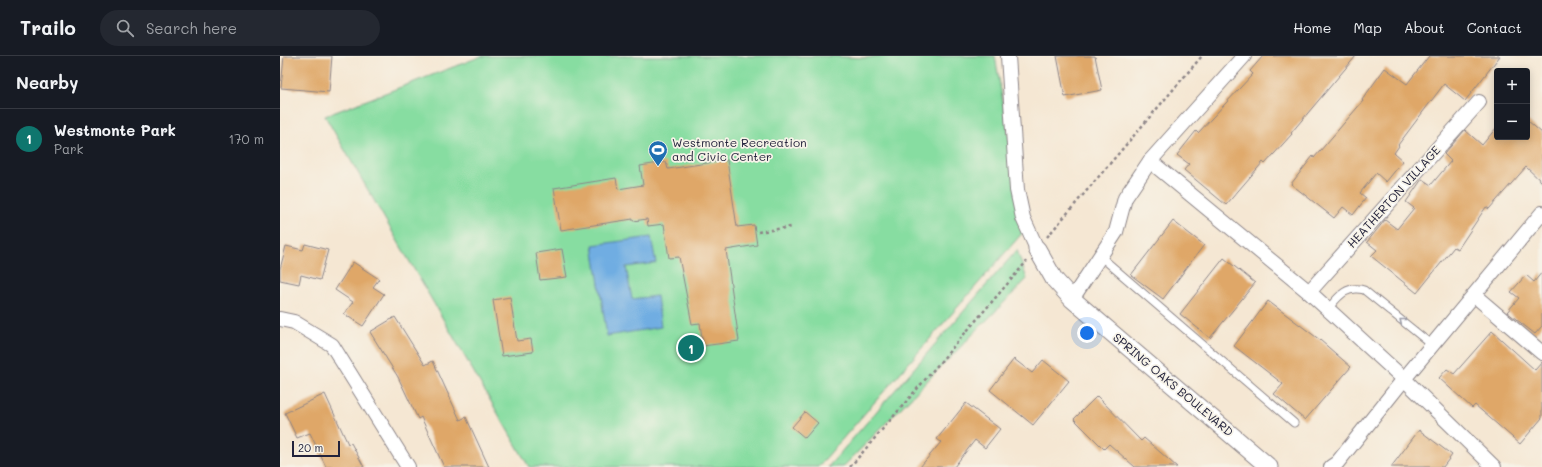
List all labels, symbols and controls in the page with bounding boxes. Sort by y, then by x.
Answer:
search box [100,10,380,46]
text: Trailo [20,15,76,40]
icon: search [114,17,136,39]
text: Search here [146,18,237,38]
text: Home [1293,18,1331,37]
text: Map [1353,18,1382,37]
text: About [1404,18,1445,37]
text: Contact [1467,18,1522,37]
map controls [1494,68,1530,140]
button: + [1494,68,1530,104]
text: Nearby [16,71,78,93]
button: − [1494,104,1530,140]
text: Westmonte Park [54,120,176,140]
text: 1 [26,130,32,147]
text: 170 m [228,130,264,147]
place label: Westmonte Recreation and Civic Center [672,134,807,164]
sports icon: Westmonte Recreation and Civic Center [647,139,669,167]
text: Park [54,140,83,157]
street label: HEATHERTON VILLAGE [1343,142,1443,251]
one-way arrow [1399,318,1406,325]
your location [1077,323,1097,343]
street label: SPRING OAKS BOULEVARD [1110,329,1237,439]
pin: 1 [678,333,704,363]
scale bar [292,439,340,458]
text: 20 m [298,440,323,455]

